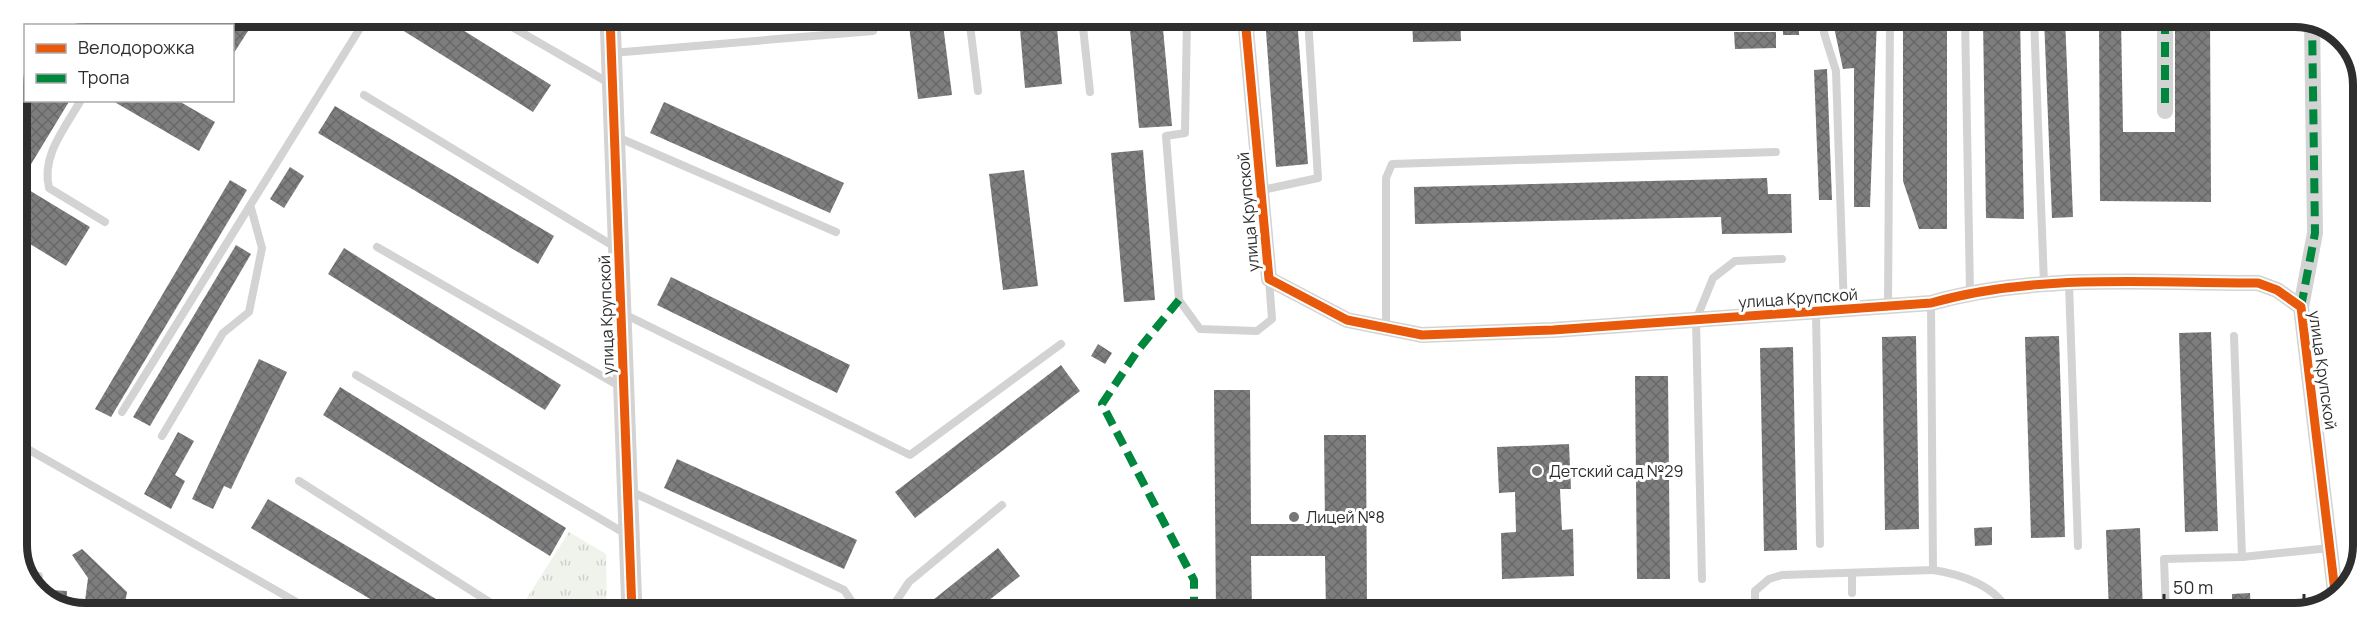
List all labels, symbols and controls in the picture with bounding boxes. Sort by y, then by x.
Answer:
legend [24,24,234,102]
text: Велодорожка [78,35,195,59]
text: Тропа [78,65,129,89]
street label: улица Крупской [1232,151,1264,273]
street label: улица Крупской [593,255,619,375]
street label: улица Крупской [1737,283,1859,313]
street label: улица Крупской [2304,309,2342,431]
place label: Детский сад №29 [1549,460,1683,482]
marker: Детский сад №29 [1530,464,1544,478]
place label: Лицей №8 [1306,506,1385,528]
marker: Лицей №8 [1287,510,1301,524]
scale bar [2164,567,2304,605]
text: 50 m [2173,575,2213,599]

